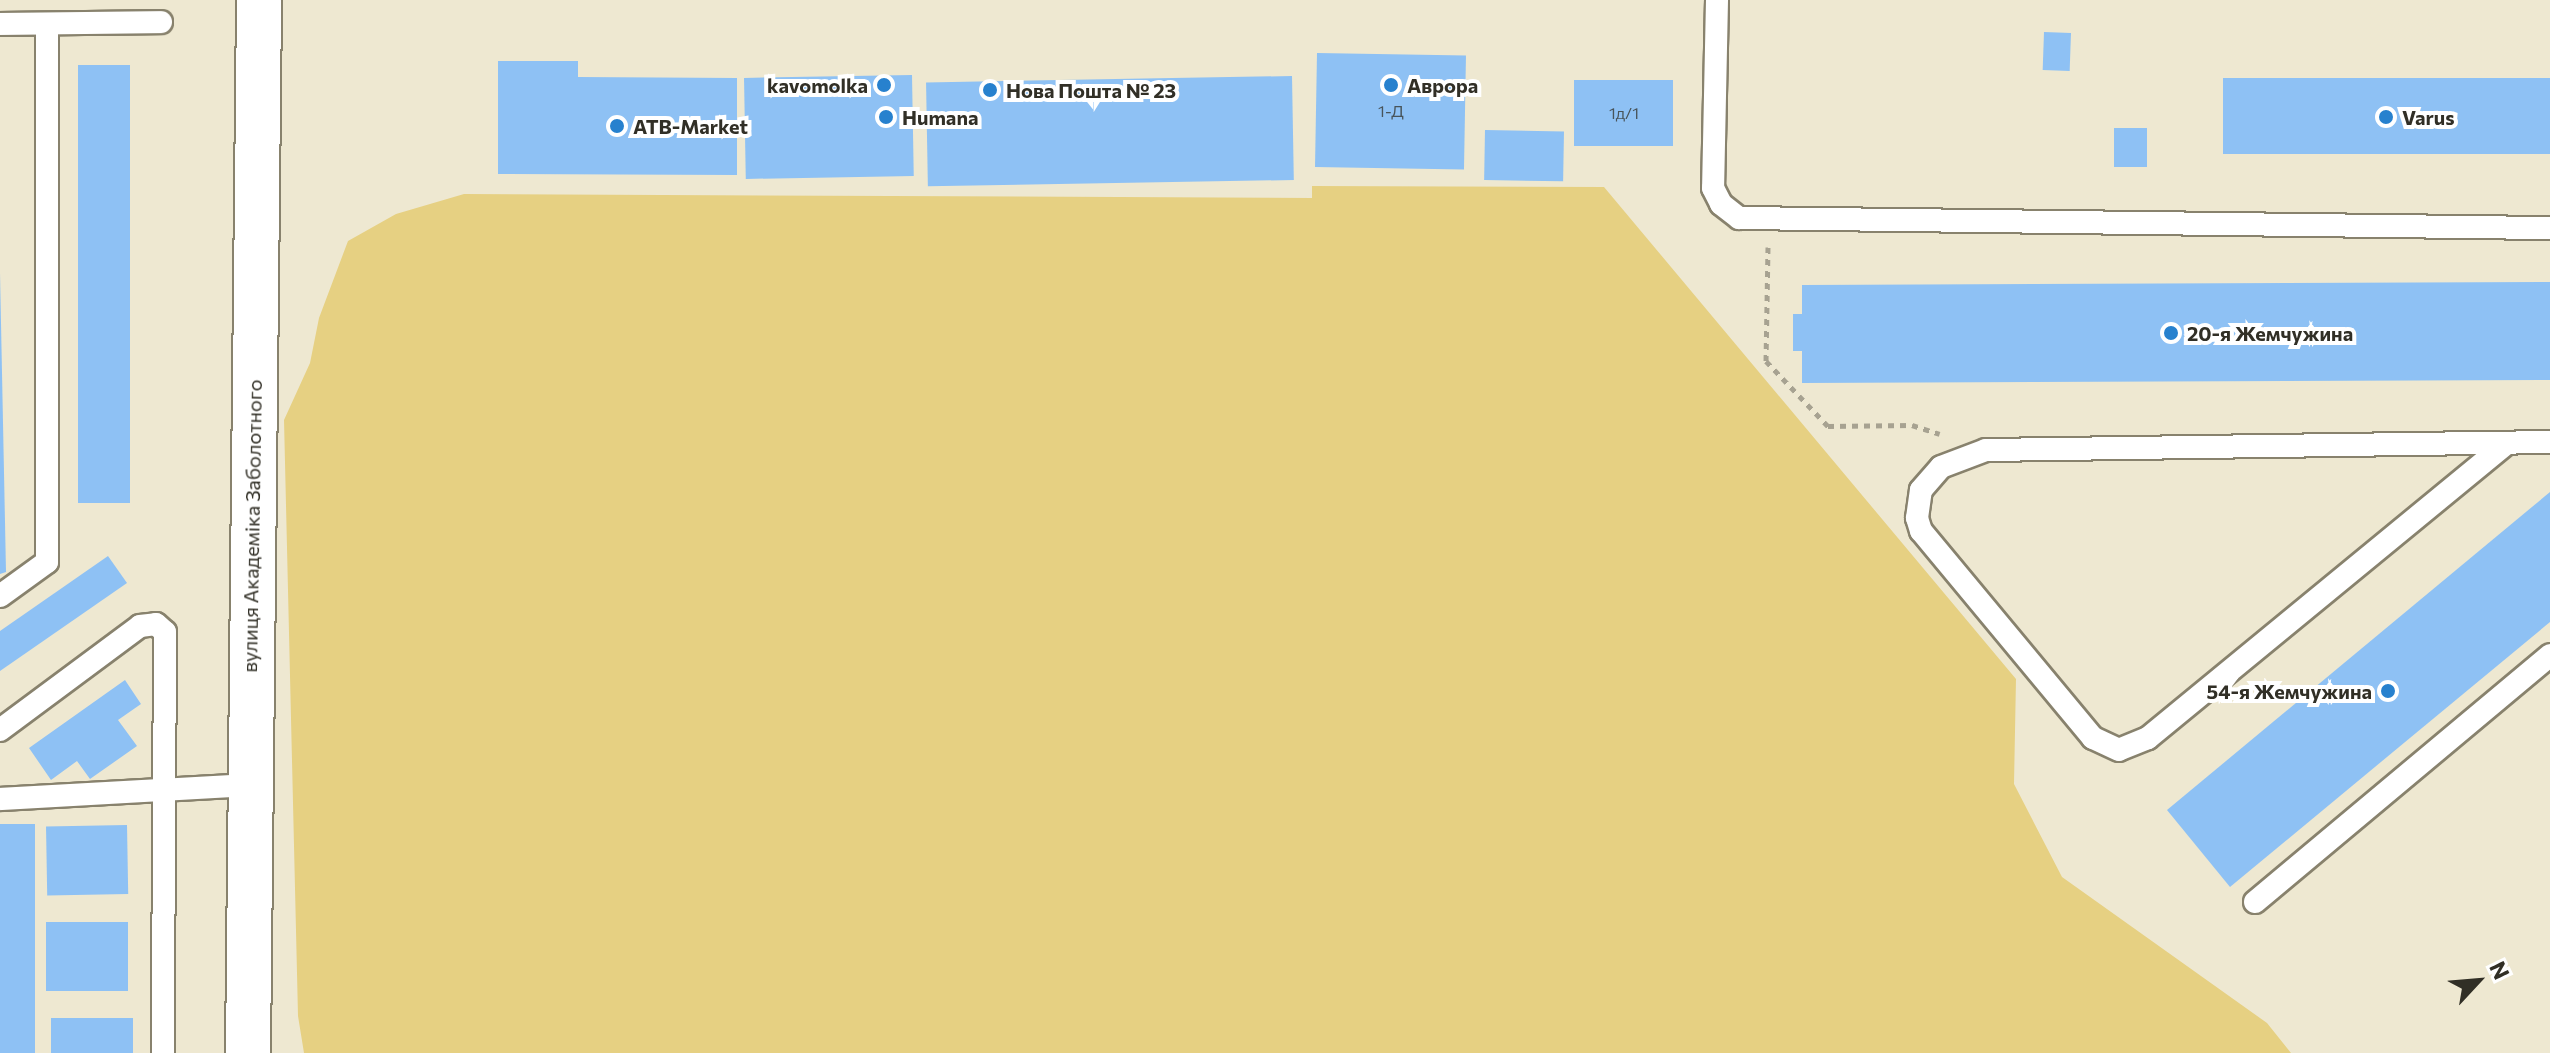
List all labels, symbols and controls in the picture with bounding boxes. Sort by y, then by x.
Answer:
place label: kavomolka [767,73,868,97]
place label: Аврора [1407,73,1478,97]
marker: kavomolka [875,76,893,94]
marker: Аврора [1382,76,1400,94]
place label: Нова Пошта № 23 [1006,78,1176,102]
marker: Нова Пошта № 23 [981,81,999,99]
house number: 1-Д [1378,101,1404,121]
house number: 1д/1 [1609,103,1639,123]
place label: Humana [902,105,979,129]
place label: Varus [2402,105,2455,129]
marker: Humana [877,108,895,126]
marker: Varus [2377,108,2395,126]
place label: ATB-Market [633,114,748,138]
marker: ATB-Market [608,117,626,135]
place label: 20-я Жемчужина [2187,321,2353,345]
marker: 20-я Жемчужина [2162,324,2180,342]
street label: вулиця Академіка Заболотного [237,379,267,673]
place label: 54-я Жемчужина [2207,679,2372,703]
marker: 54-я Жемчужина [2379,682,2397,700]
north arrow [2438,941,2518,1021]
text: N [2484,957,2516,984]

